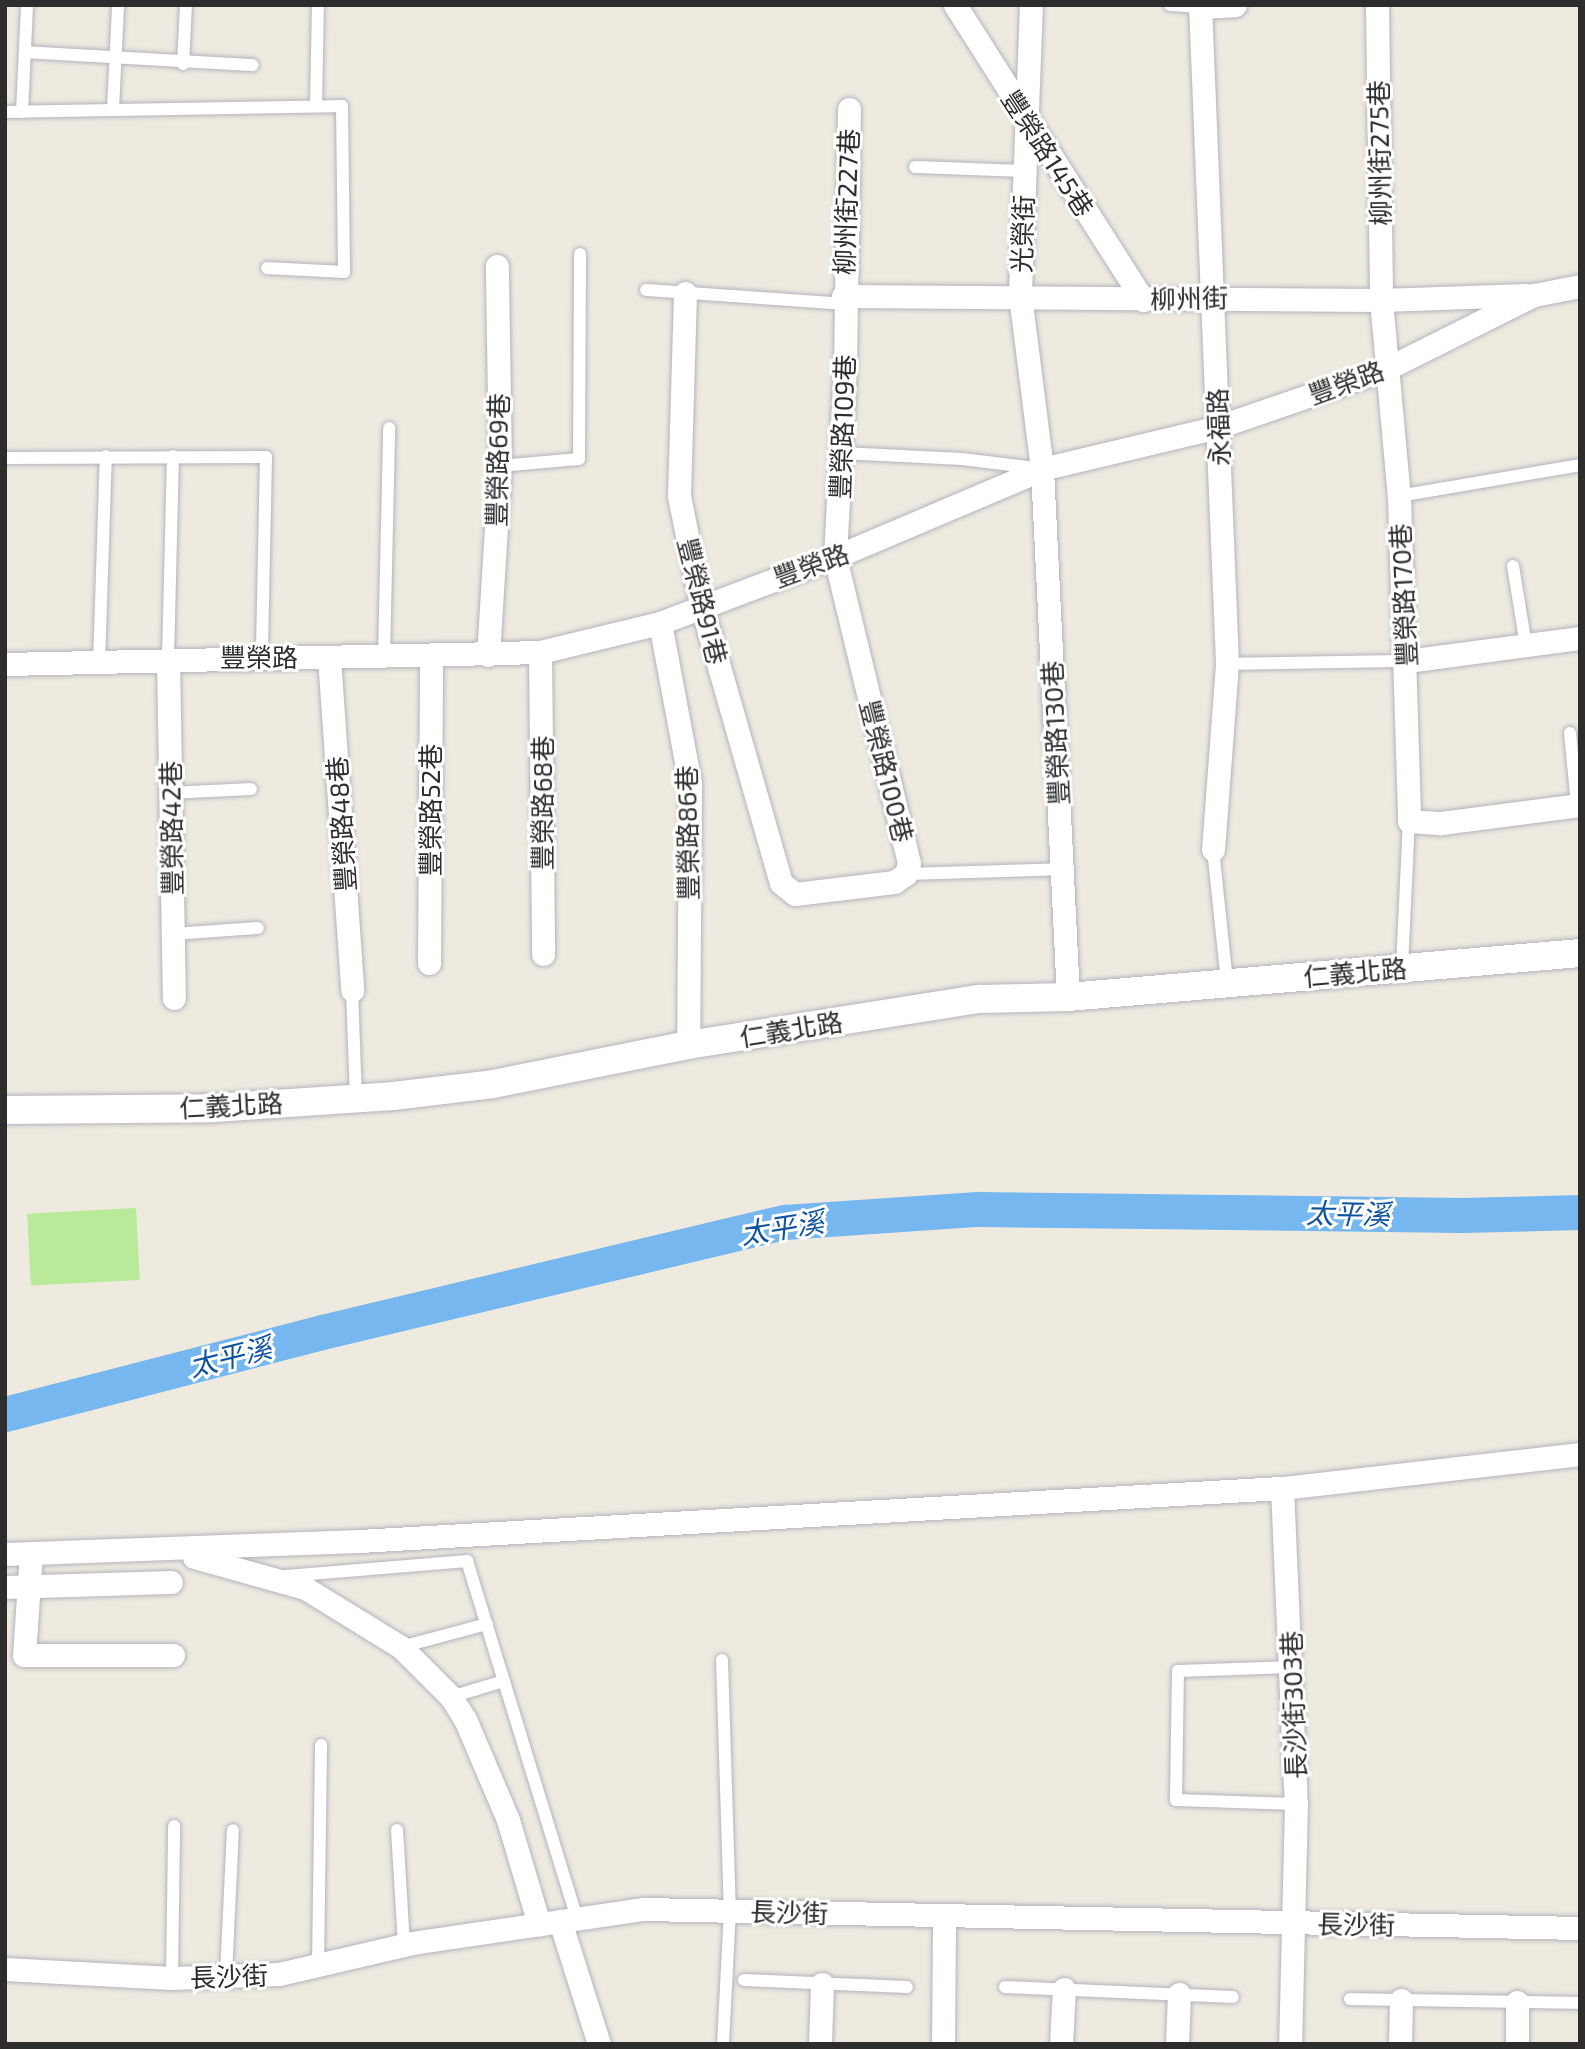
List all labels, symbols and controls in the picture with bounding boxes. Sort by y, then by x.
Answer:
street label: 柳州街275巷 [1362,80,1396,226]
street label: 豐榮路145巷 [996,84,1100,222]
street label: 柳州街227巷 [828,128,864,276]
street label: 光榮街 [1005,194,1039,274]
street label: 柳州街 [1150,282,1228,314]
street label: 豐榮路109巷 [824,354,860,500]
street label: 豐榮路 [1304,354,1388,410]
street label: 永福路 [1201,387,1235,467]
street label: 豐榮路69巷 [480,393,514,527]
street label: 豐榮路170巷 [1384,523,1422,667]
street label: 豐榮路91巷 [672,535,734,667]
street label: 豐榮路 [769,537,853,593]
street label: 豐榮路 [220,641,298,673]
street label: 豐榮路130巷 [1036,660,1074,806]
street label: 豐榮路100巷 [854,697,920,845]
street label: 豐榮路68巷 [526,736,558,870]
street label: 豐榮路52巷 [414,744,446,876]
street label: 豐榮路48巷 [321,755,361,893]
street label: 豐榮路42巷 [154,760,188,896]
street label: 豐榮路86巷 [670,765,704,901]
street label: 仁義北路 [1302,952,1408,992]
street label: 仁義北路 [737,1005,845,1053]
street label: 仁義北路 [178,1087,284,1123]
water label: 太平溪 [1306,1195,1390,1231]
water label: 太平溪 [738,1204,826,1250]
water label: 太平溪 [185,1330,275,1382]
street label: 長沙街303巷 [1275,1630,1311,1780]
street label: 長沙街 [749,1895,829,1929]
street label: 長沙街 [1317,1908,1395,1940]
street label: 長沙街 [189,1959,269,1993]

